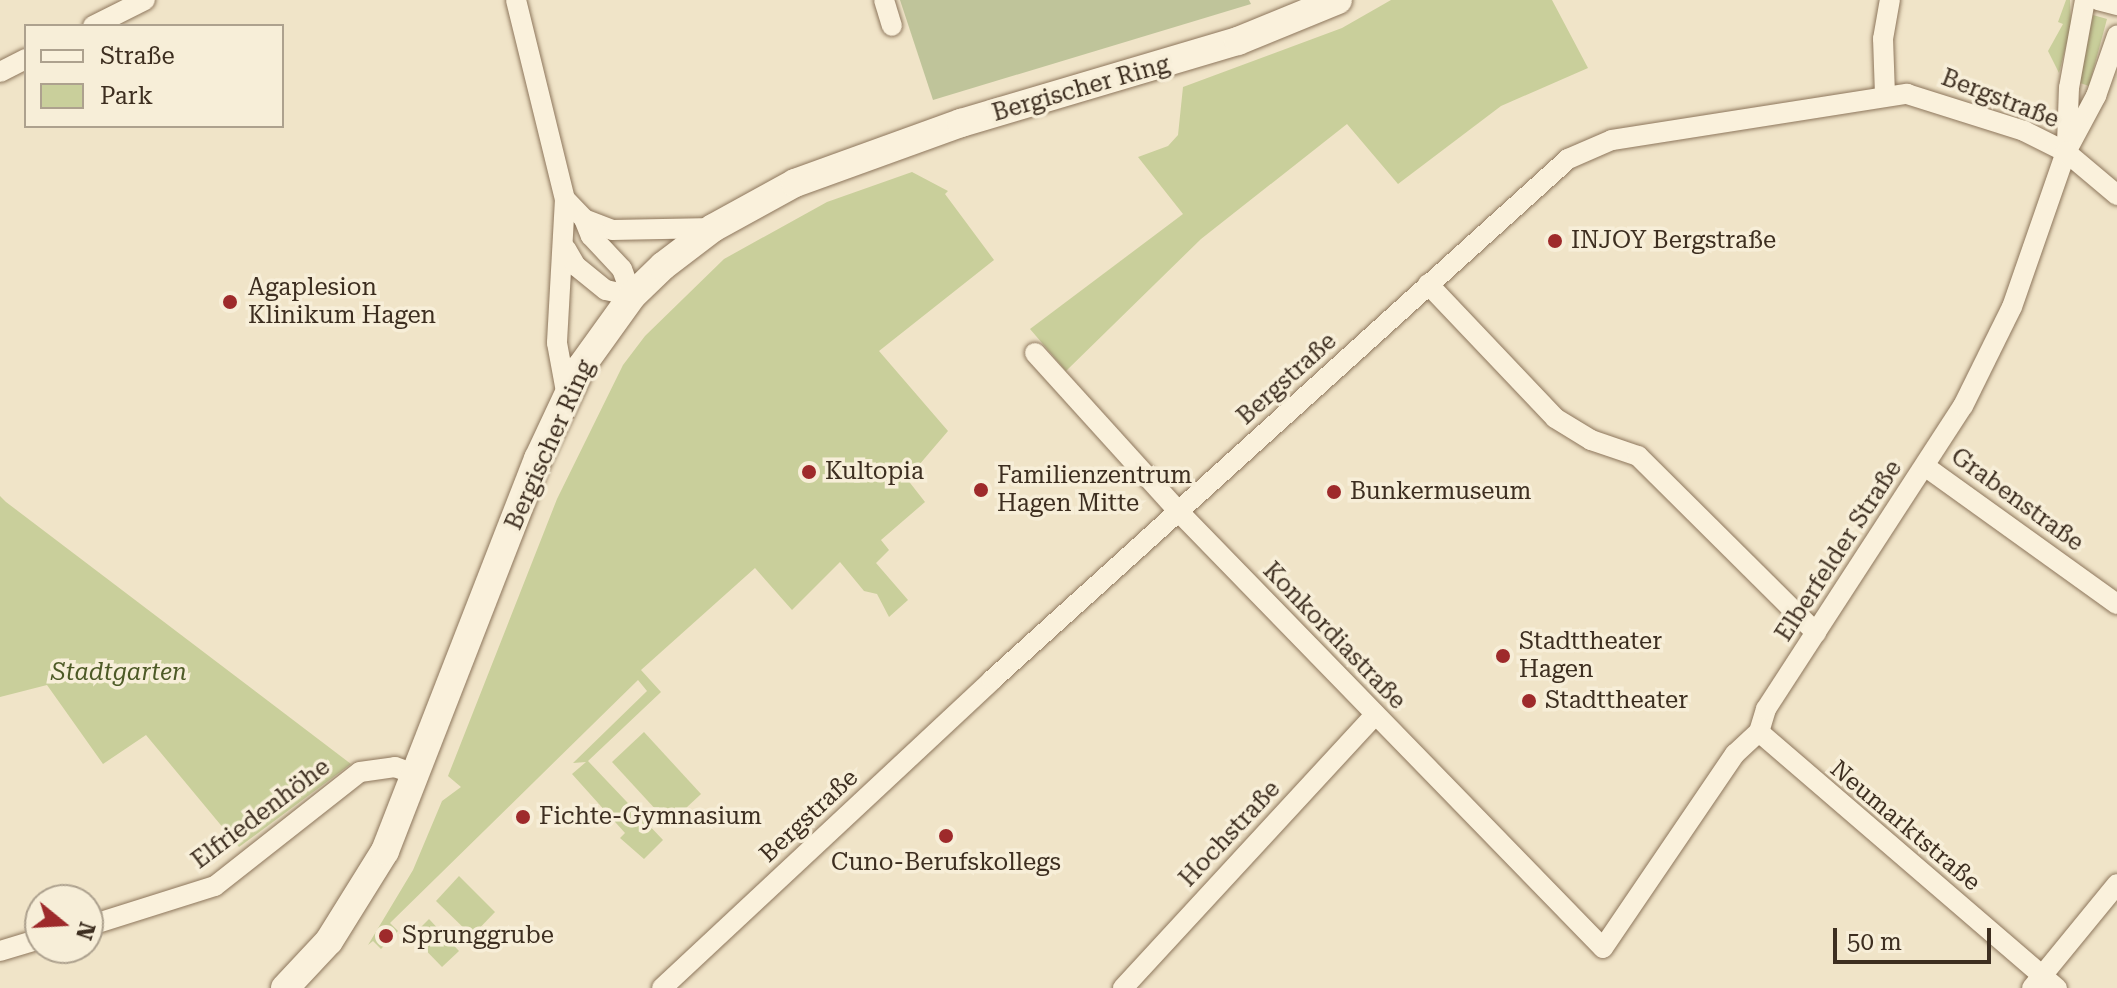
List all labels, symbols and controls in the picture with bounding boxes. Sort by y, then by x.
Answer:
legend [24,24,284,128]
text: Straße [100,42,175,70]
street label: Bergischer Ring [989,50,1173,128]
street label: Bergstraße [1937,63,2063,135]
text: Park [100,82,153,110]
place label: INJOY Bergstraße [1571,227,1776,255]
marker: INJOY Bergstraße [1546,232,1564,250]
place label: Agaplesion Klinikum Hagen [248,274,436,330]
marker: Agaplesion Klinikum Hagen [219,291,241,313]
street label: Bergstraße [1231,327,1343,431]
street label: Bergischer Ring [500,356,600,534]
street label: Grabenstraße [1945,442,2089,558]
street label: Elberfelder Straße [1770,455,1908,647]
place label: Kultopia [825,458,924,486]
place label: Familienzentrum Hagen Mitte [997,462,1192,518]
marker: Kultopia [800,463,818,481]
place label: Bunkermuseum [1350,478,1531,506]
marker: Familienzentrum Hagen Mitte [972,481,990,499]
marker: Bunkermuseum [1325,483,1343,501]
street label: Konkordiastraße [1257,557,1411,715]
place label: Stadttheater Hagen [1519,628,1662,684]
marker: Stadttheater Hagen [1494,647,1512,665]
park label: Stadtgarten [51,659,187,687]
place label: Stadttheater [1545,687,1688,715]
marker: Stadttheater [1520,692,1538,710]
street label: Elfriedenhöhe [186,753,336,875]
street label: Neumarktstraße [1824,755,1986,897]
street label: Bergstraße [754,763,864,869]
street label: Hochstraße [1174,775,1286,893]
place label: Fichte-Gymnasium [539,803,762,831]
marker: Fichte-Gymnasium [514,808,532,826]
marker: Cuno-Berufskollegs [937,827,955,845]
place label: Cuno-Berufskollegs [831,849,1061,877]
north arrow [24,884,104,964]
scale bar [1837,912,1995,962]
text: N [71,919,100,943]
place label: Sprunggrube [402,922,554,950]
marker: Sprunggrube [377,927,395,945]
text: 50 m [1847,928,1902,956]

